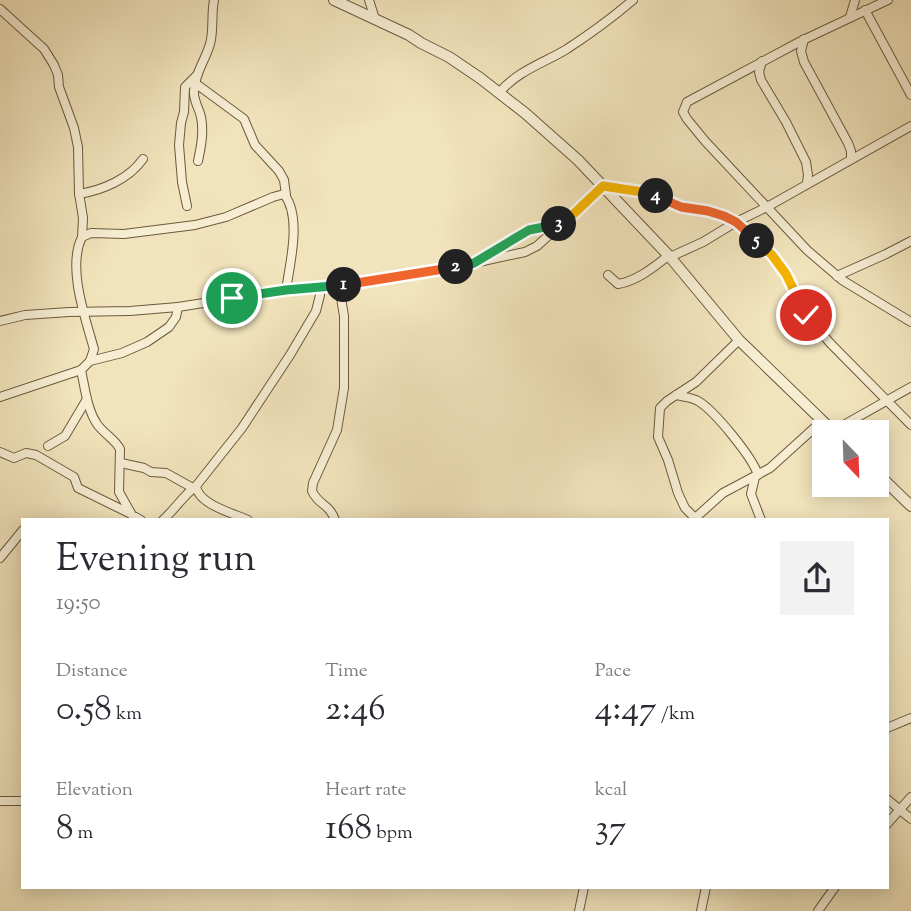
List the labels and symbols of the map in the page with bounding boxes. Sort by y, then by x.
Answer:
pin: 4 [638,178,674,214]
pin: 3 [542,206,576,242]
pin: 5 [740,224,774,258]
pin: 2 [438,250,474,284]
pin [202,268,262,328]
pin: 1 [326,268,362,302]
pin [776,285,836,345]
north arrow [812,420,889,497]

